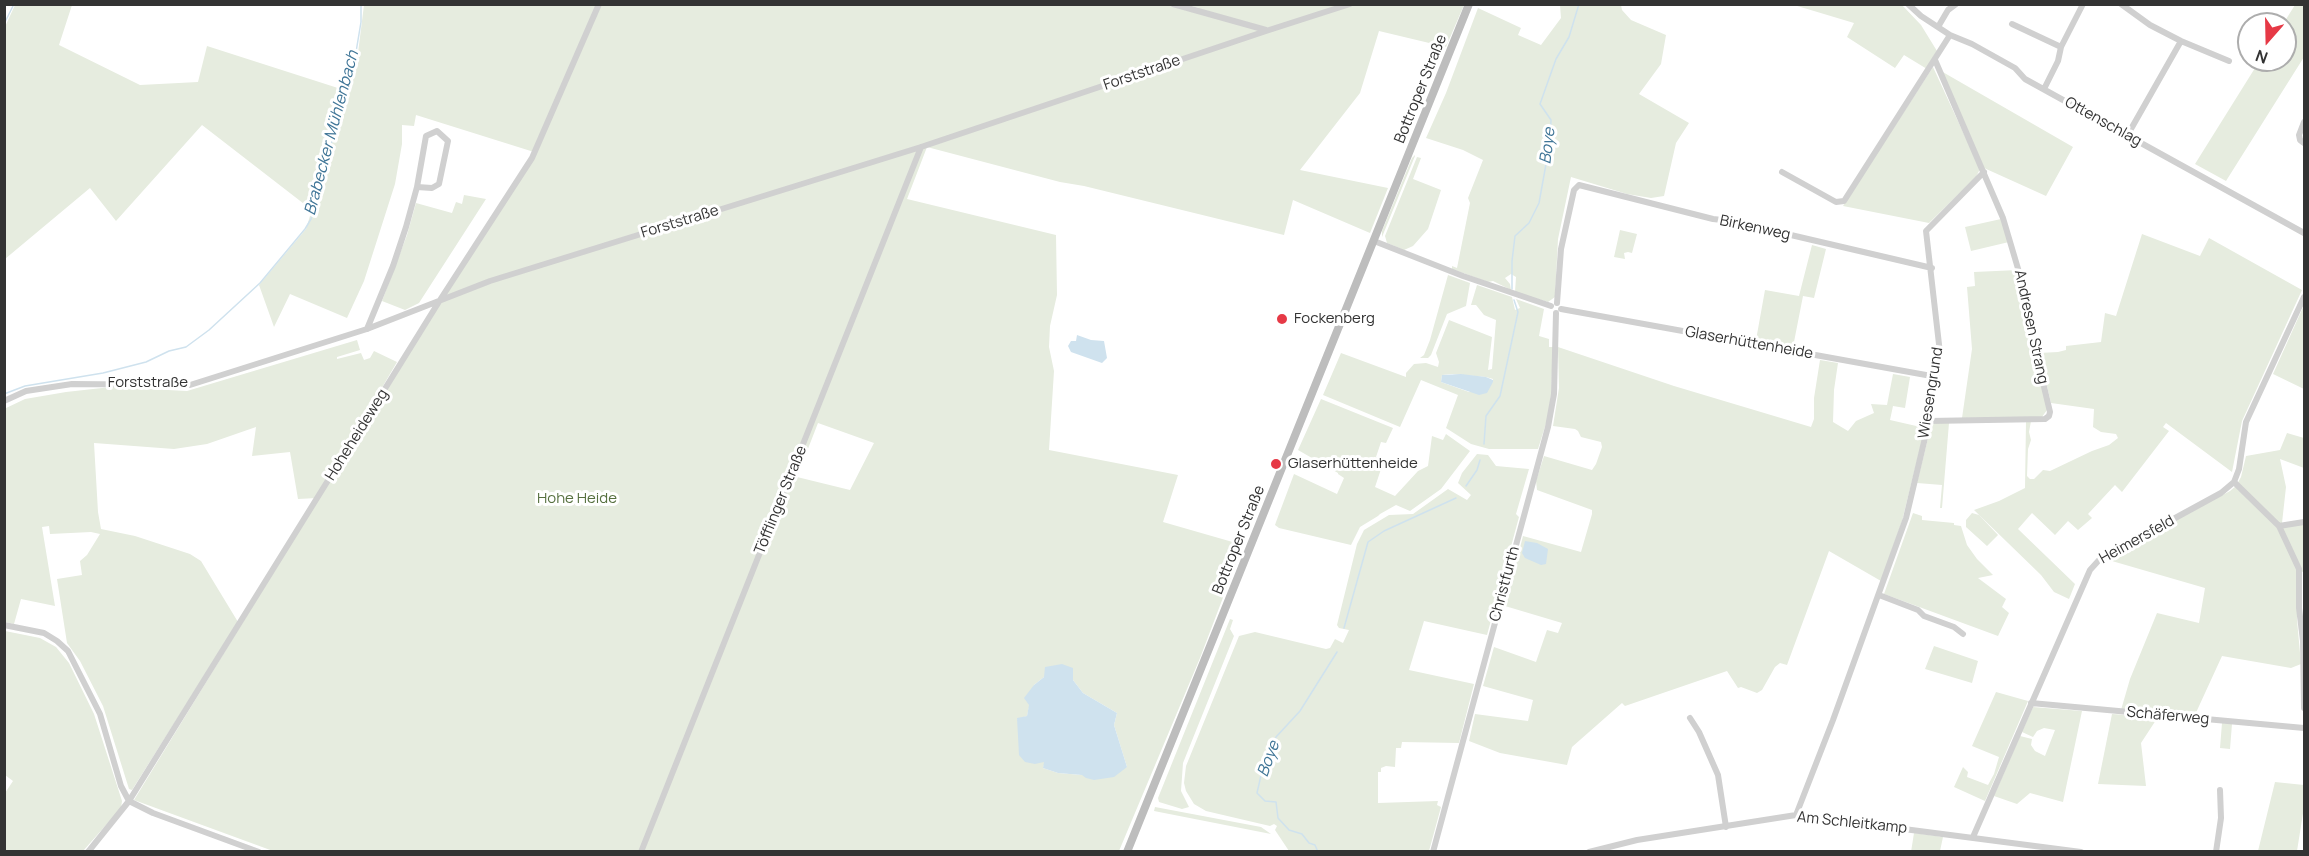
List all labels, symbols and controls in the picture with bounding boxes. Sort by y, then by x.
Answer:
north arrow [2237,12,2297,72]
street label: Bottroper Straße [1391,32,1451,146]
text: N [2252,45,2271,69]
water label: Brabecker Mühlenbach [301,49,363,217]
street label: Forststraße [1101,51,1183,95]
street label: Ottenschlag [2061,93,2145,151]
water label: Boye [1536,127,1560,165]
street label: Forststraße [639,202,721,242]
street label: Birkenweg [1718,212,1792,244]
street label: Andresen Strang [2010,268,2052,386]
place label: Fockenberg [1294,310,1375,328]
marker: Fockenberg [1275,312,1289,326]
street label: Glaserhüttenheide [1684,323,1814,363]
street label: Wiesengrund [1915,346,1947,440]
street label: Forststraße [108,374,188,392]
street label: Hoheheideweg [322,386,392,484]
street label: Töfflinger Straße [751,443,811,557]
place label: Glaserhüttenheide [1288,455,1418,473]
marker: Glaserhüttenheide [1269,457,1283,471]
street label: Bottroper Straße [1209,483,1269,597]
park label: Hohe Heide [537,490,617,508]
street label: Heimersfeld [2096,512,2178,568]
street label: Christfurth [1486,544,1524,624]
street label: Schäferweg [2126,703,2210,729]
water label: Boye [1254,739,1284,779]
street label: Am Schleitkamp [1796,808,1908,838]

